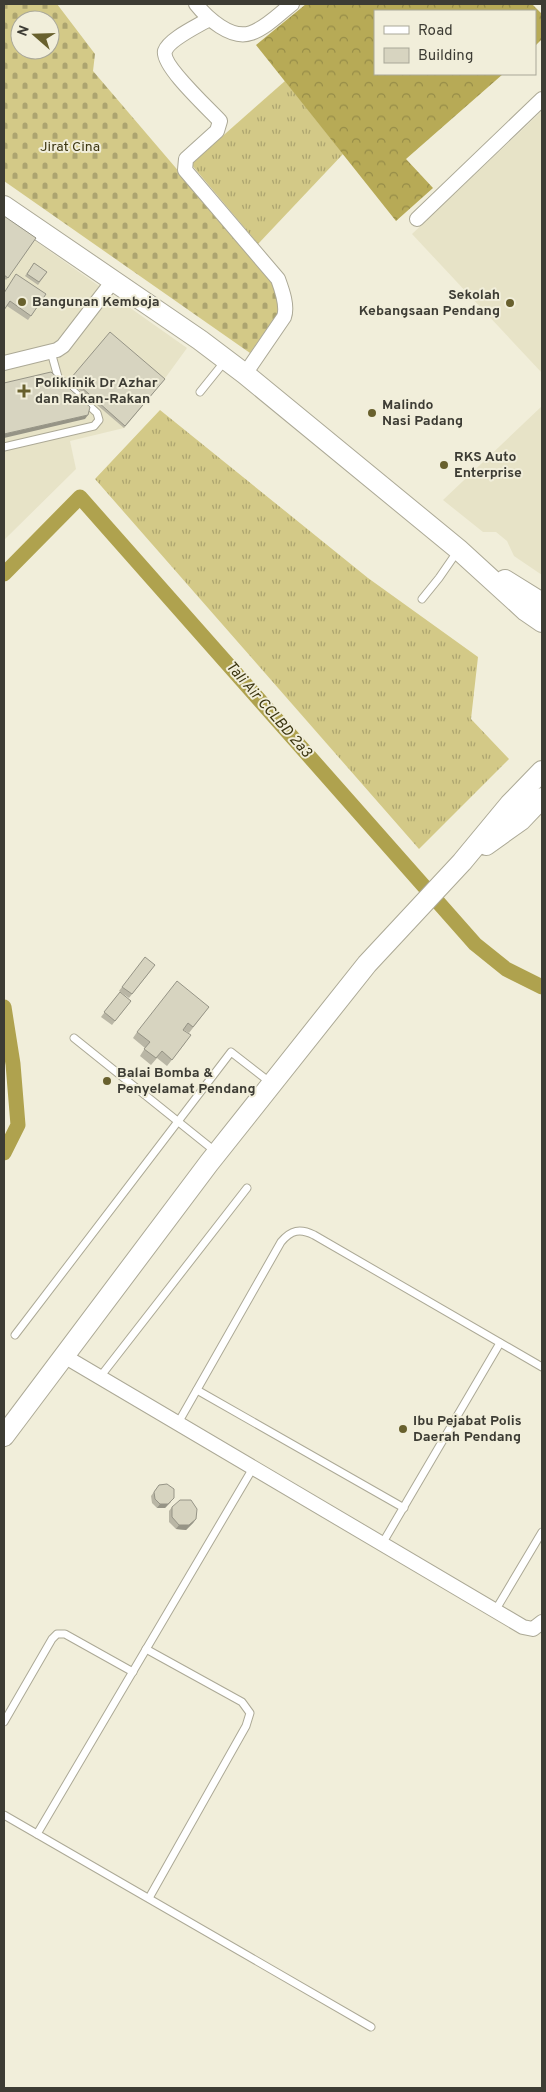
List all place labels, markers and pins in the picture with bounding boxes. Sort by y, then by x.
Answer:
place label: Sekolah Kebangsaan Pendang [359,287,500,320]
place label: Bangunan Kemboja [32,294,160,311]
marker: Bangunan Kemboja [16,296,28,308]
marker: Sekolah Kebangsaan Pendang [504,297,516,309]
place label: Poliklinik Dr Azhar dan Rakan-Rakan [35,375,158,408]
marker: Poliklinik Dr Azhar dan Rakan-Rakan [17,384,31,398]
place label: Malindo Nasi Padang [382,397,463,430]
marker: Malindo Nasi Padang [366,407,378,419]
place label: RKS Auto Enterprise [454,449,522,482]
marker: RKS Auto Enterprise [438,459,450,471]
place label: Balai Bomba & Penyelamat Pendang [117,1065,256,1098]
marker: Balai Bomba & Penyelamat Pendang [101,1075,113,1087]
place label: Ibu Pejabat Polis Daerah Pendang [413,1413,522,1446]
marker: Ibu Pejabat Polis Daerah Pendang [397,1423,409,1435]

